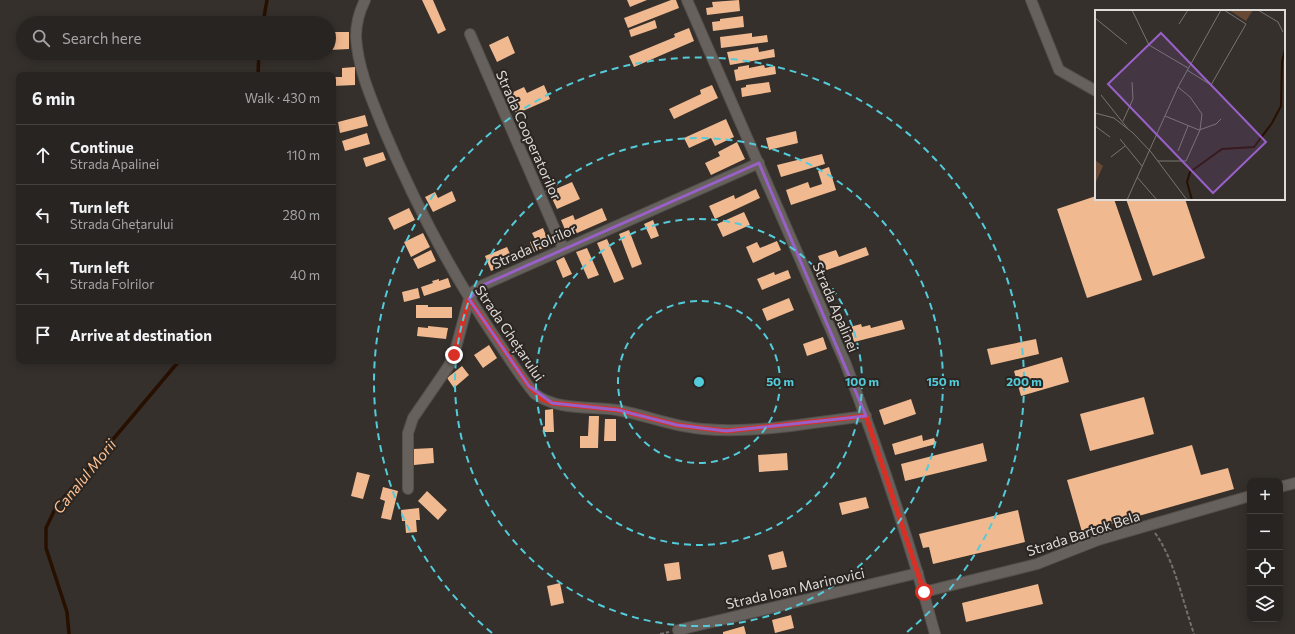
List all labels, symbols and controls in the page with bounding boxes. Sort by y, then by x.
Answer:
inset map [1095,10,1285,200]
search box [16,16,336,60]
icon: search [30,27,52,49]
text: Search here [62,29,141,47]
street label: Strada Cooperatorilor [493,68,565,203]
text: 6 min [32,88,75,109]
text: Walk · 430 m [245,90,320,106]
text: Continue [70,138,134,156]
icon: ahead [32,144,54,166]
text: 110 m [287,147,320,163]
text: Strada Apalinei [70,156,159,172]
text: Turn left [70,198,129,216]
icon: left [32,204,54,226]
text: 280 m [283,207,320,223]
text: Strada Ghețarului [70,216,174,232]
street label: Strada Folrilor [489,220,579,272]
text: Turn left [70,258,129,276]
street label: Strada Apalinei [809,259,863,355]
icon: left [32,264,54,286]
text: 40 m [290,267,320,283]
text: Strada Folrilor [70,276,155,292]
street label: Strada Ghețarului [471,282,548,385]
icon: arrive [32,324,54,346]
text: Arrive at destination [70,326,212,344]
route end [445,346,463,364]
text: 50 m [766,374,794,388]
text: 100 m [845,374,879,388]
text: 150 m [926,374,960,388]
text: 200 m [1006,374,1042,388]
centre of rings [692,375,706,389]
water label: Canalul Morii [49,434,120,517]
map controls [1247,478,1283,622]
button: + [1247,478,1283,514]
street label: Strada Bartok Bela [1024,507,1142,559]
button: − [1247,514,1283,550]
button: locate [1247,550,1283,586]
street label: Strada Ioan Marinovici [724,564,866,612]
route start [915,583,933,601]
button: layers [1247,586,1283,622]

